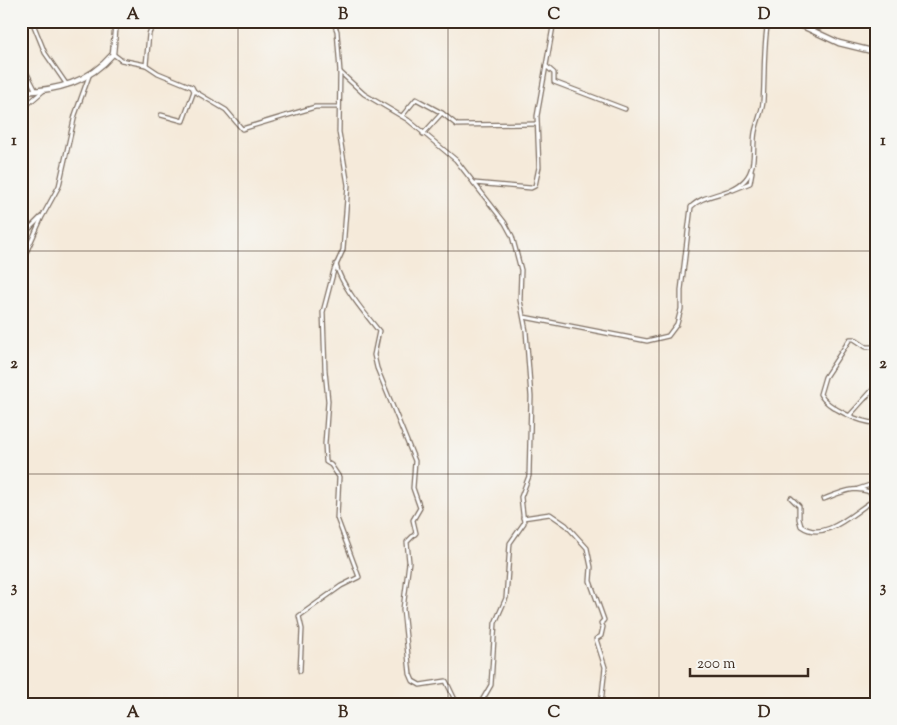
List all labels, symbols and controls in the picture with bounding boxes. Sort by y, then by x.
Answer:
text: A [127,4,140,27]
text: B [338,4,348,27]
text: C [548,4,561,27]
text: D [758,4,771,27]
text: 1 [11,130,17,153]
text: 1 [880,130,886,153]
text: 2 [10,353,18,376]
text: 2 [879,353,887,376]
text: 3 [11,577,18,600]
text: 3 [880,577,887,600]
scale bar [690,645,807,677]
text: 200 m [697,654,736,675]
text: A [127,702,140,725]
text: B [338,702,348,725]
text: C [548,702,561,725]
text: D [758,702,771,725]

